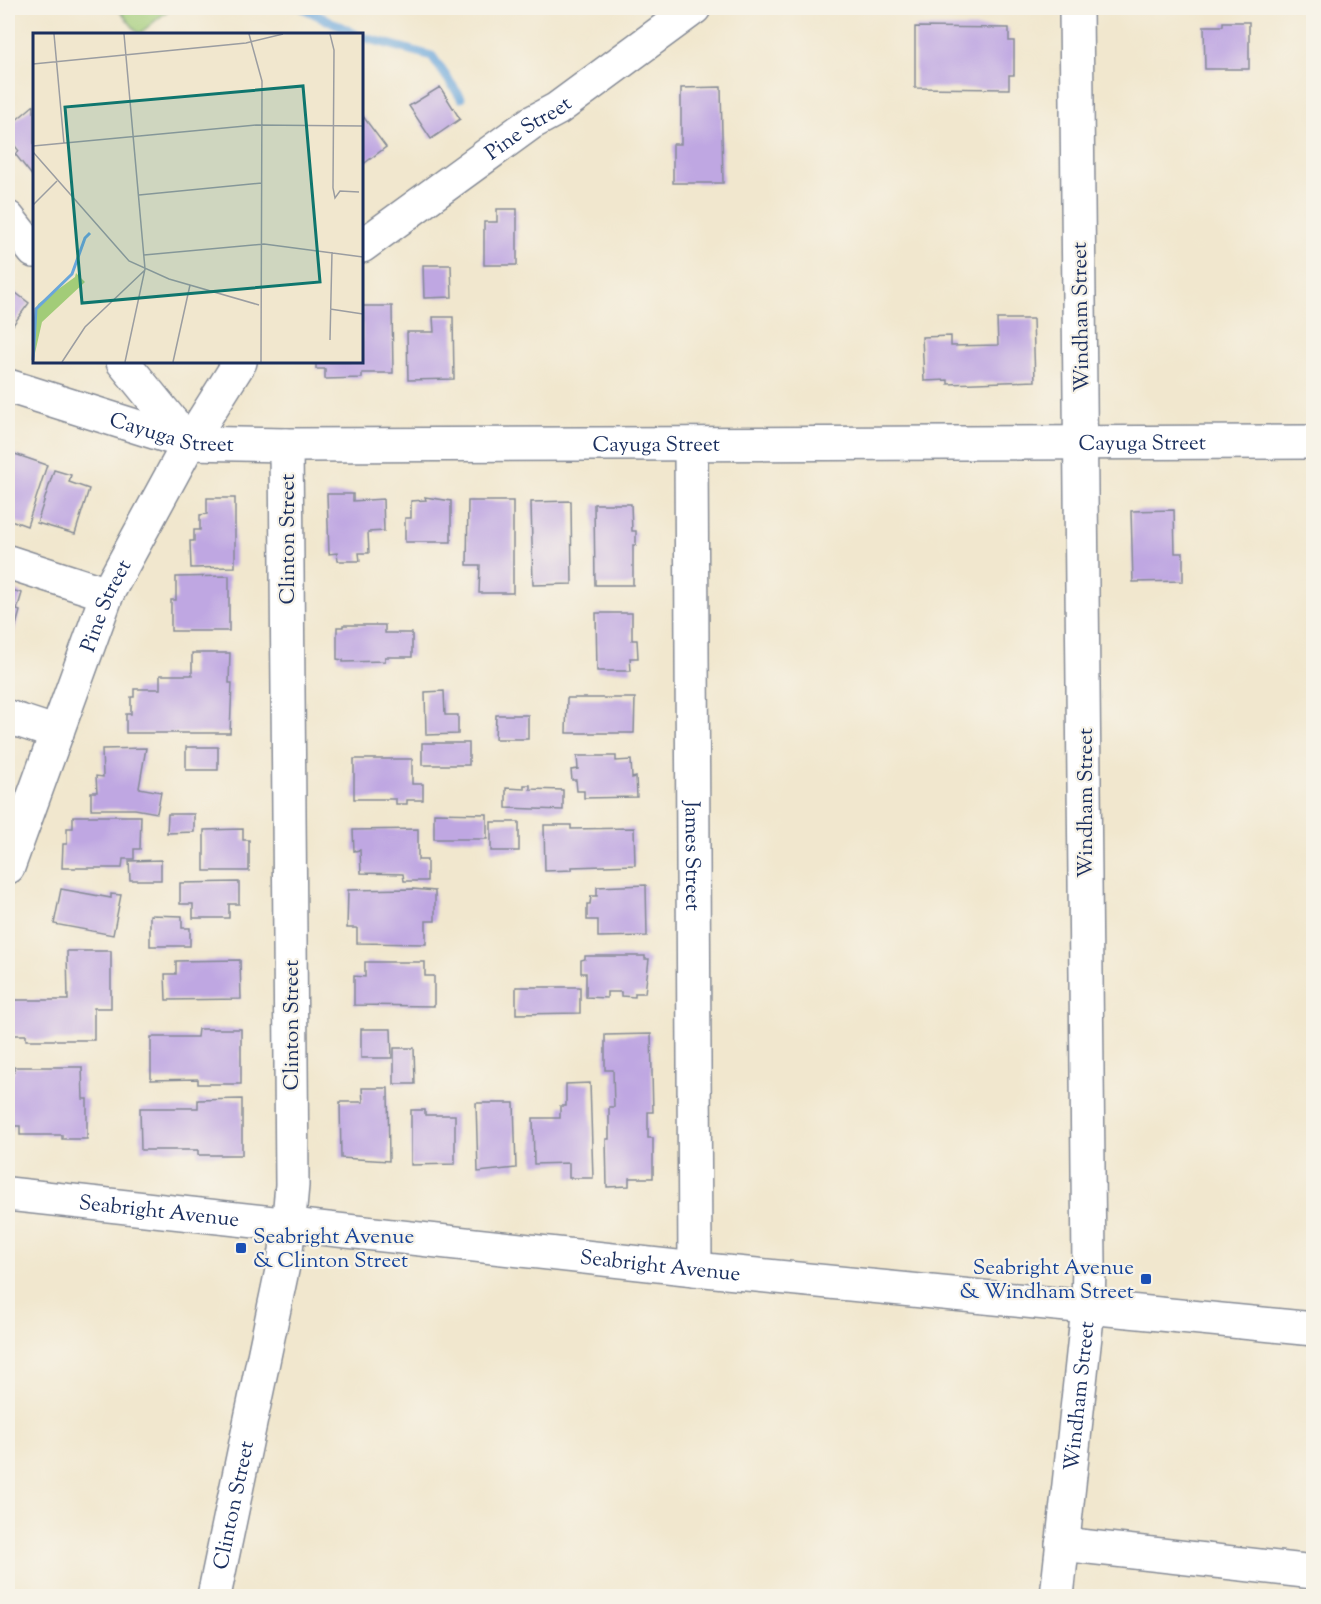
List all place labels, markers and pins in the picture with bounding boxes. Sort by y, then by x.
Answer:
place label: Seabright Avenue & Clinton Street [253,1223,414,1277]
marker: Seabright Avenue & Clinton Street [234,1241,248,1255]
place label: Seabright Avenue & Windham Street [959,1254,1134,1308]
marker: Seabright Avenue & Windham Street [1139,1272,1153,1286]

